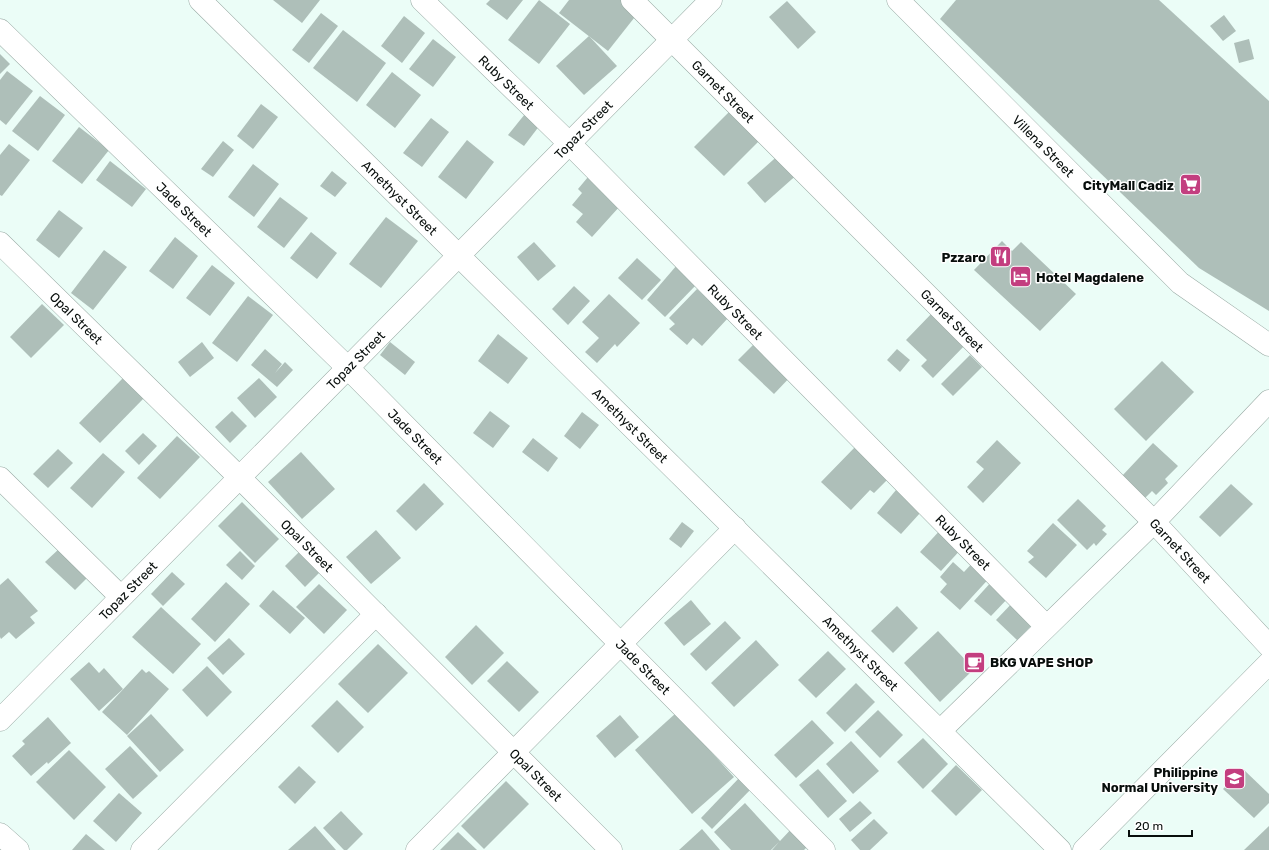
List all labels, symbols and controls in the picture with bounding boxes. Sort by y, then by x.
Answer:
street label: Ruby Street [476,52,537,113]
street label: Garnet Street [689,57,758,126]
street label: Topaz Street [551,97,615,162]
street label: Villena Street [1009,112,1077,180]
street label: Amethyst Street [359,157,441,238]
supermarket icon: CityMall Cadiz [1177,172,1203,198]
place label: CityMall Cadiz [1083,178,1174,193]
street label: Jade Street [154,179,215,239]
restaurant icon: Pzzaro [988,244,1014,270]
place label: Pzzaro [941,250,986,265]
hotel icon: Hotel Magdalene [1008,264,1034,290]
place label: Hotel Magdalene [1036,270,1144,285]
street label: Ruby Street [705,281,766,342]
street label: Garnet Street [918,286,987,355]
street label: Opal Street [47,289,106,347]
street label: Topaz Street [323,328,388,392]
street label: Amethyst Street [590,385,671,466]
street label: Jade Street [385,406,446,467]
street label: Ruby Street [933,511,994,573]
street label: Garnet Street [1147,515,1214,586]
street label: Opal Street [278,516,336,575]
street label: Topaz Street [96,558,160,623]
street label: Amethyst Street [820,613,902,693]
street label: Jade Street [613,636,673,697]
cafe icon: BKG VAPE SHOP [961,649,987,675]
place label: BKG VAPE SHOP [990,655,1093,670]
street label: Opal Street [507,745,565,804]
place label: Philippine Normal University [1101,765,1218,795]
school or university icon: Philippine Normal University [1221,766,1247,792]
scale bar [1129,812,1192,838]
text: 20 m [1135,819,1163,833]

